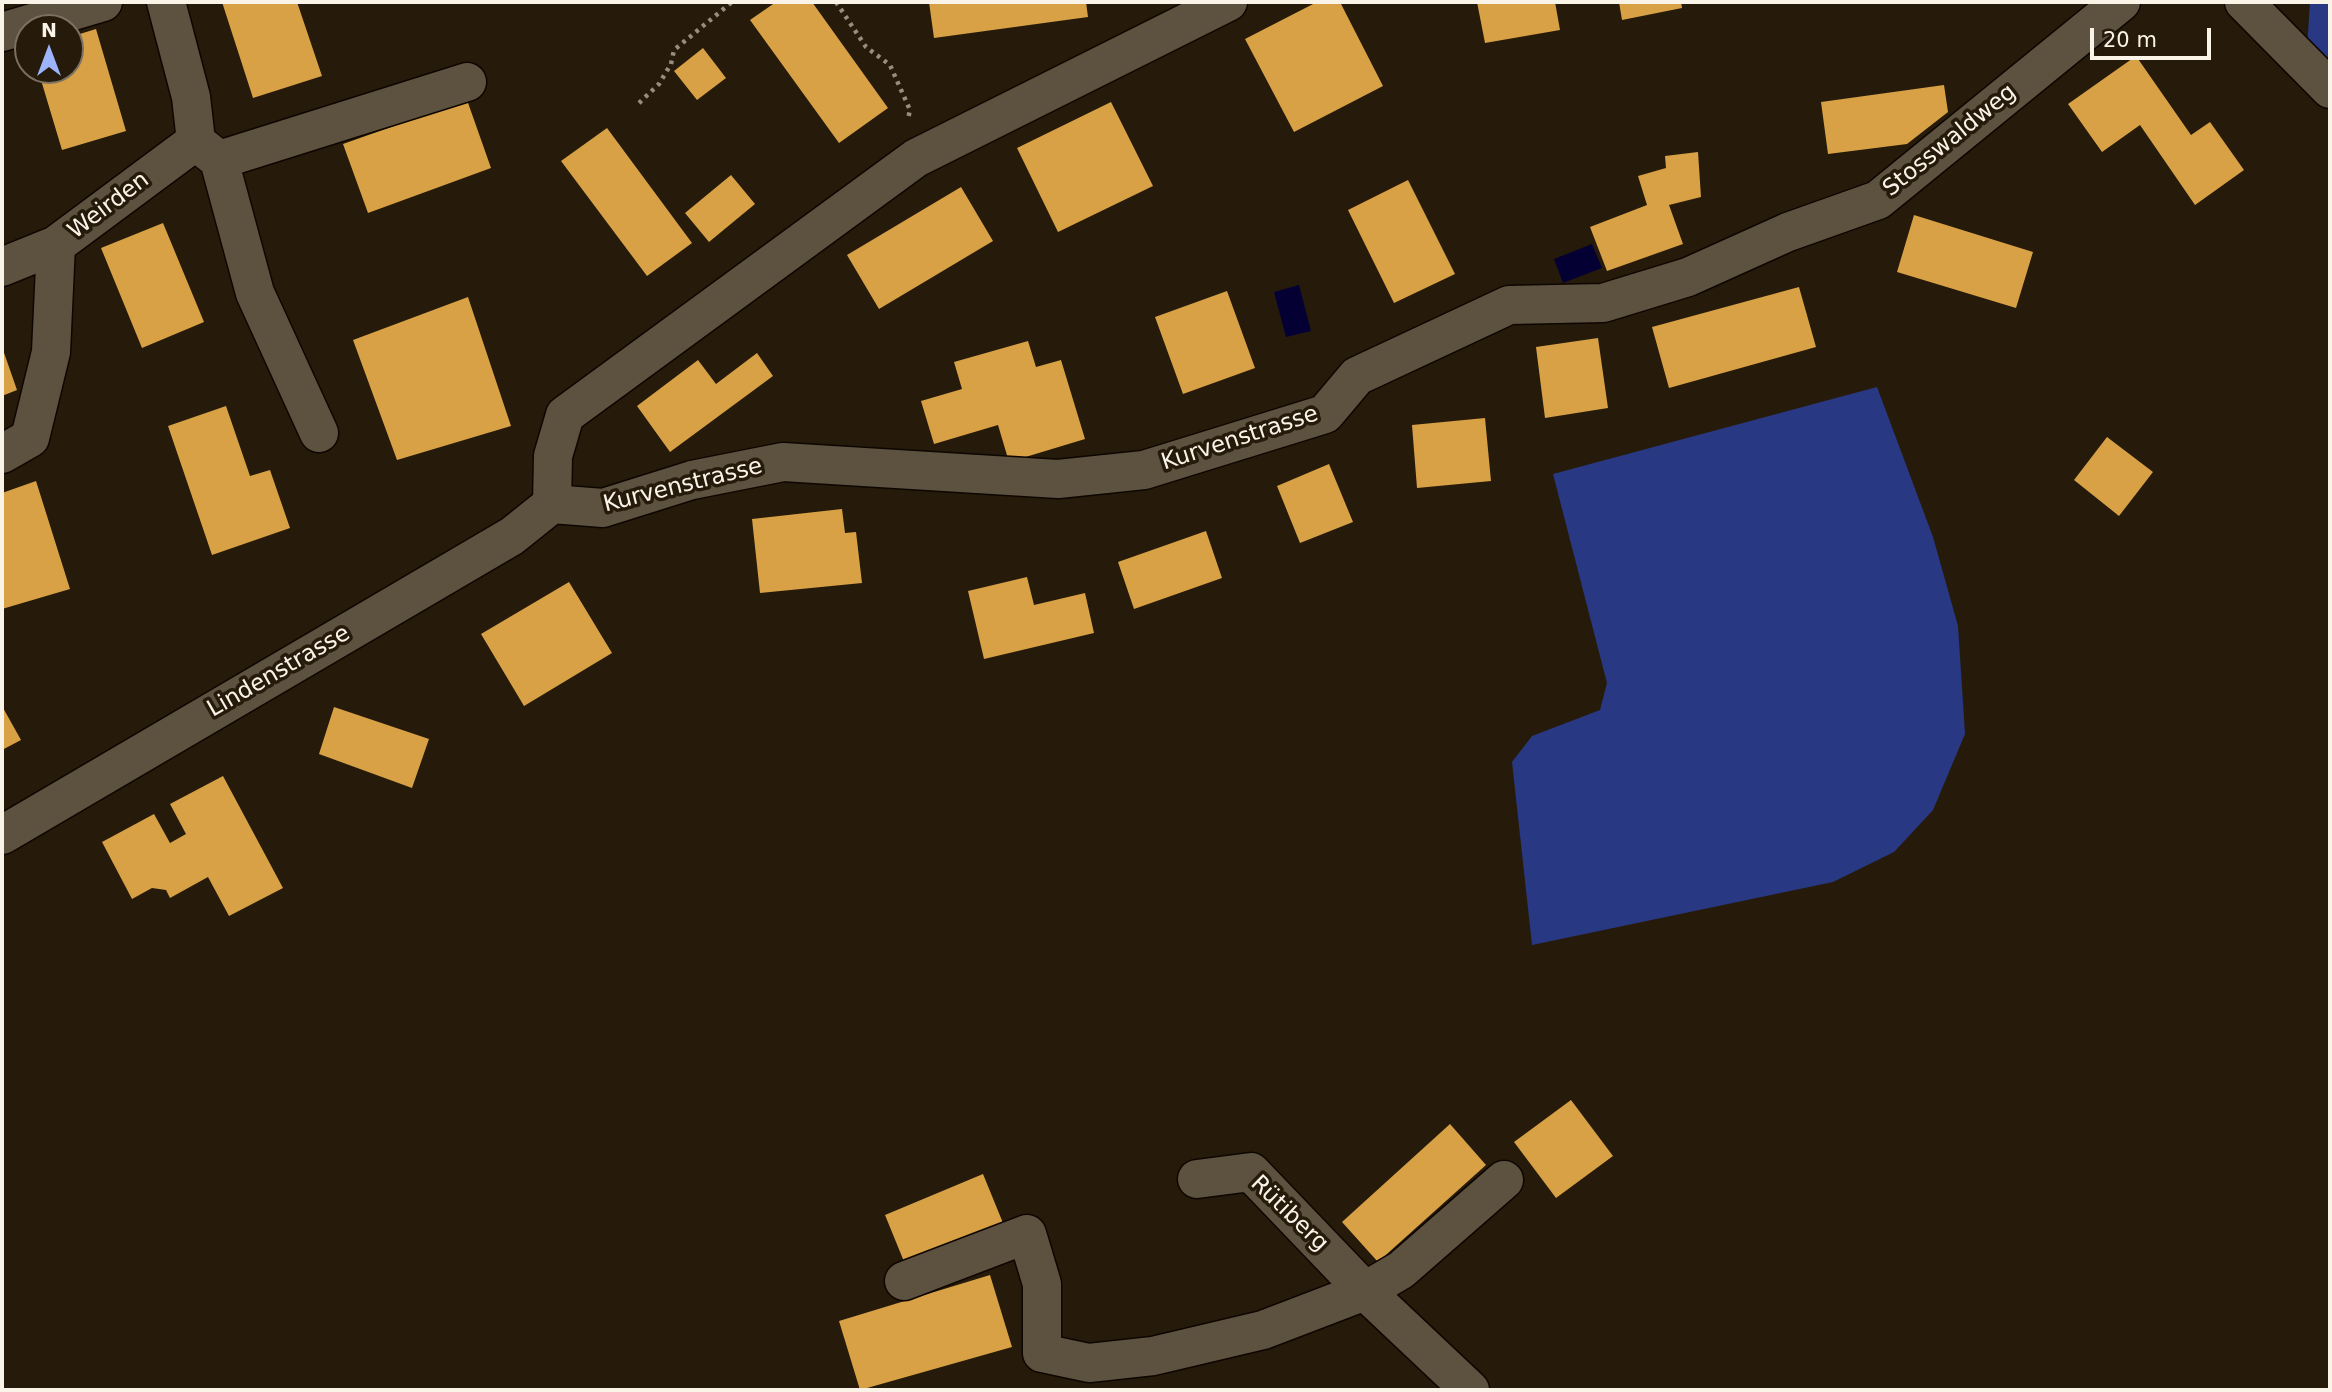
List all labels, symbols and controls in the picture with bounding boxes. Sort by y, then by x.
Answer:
north arrow [14,14,84,84]
scale bar [2094,14,2215,58]
text: N [41,19,57,41]
text: 20 m [2103,28,2157,52]
street label: Stosswaldweg [1878,79,2022,203]
street label: Weirden [63,167,155,245]
street label: Kurvenstrasse [1158,401,1322,477]
street label: Kurvenstrasse [601,453,765,519]
street label: Lindenstrasse [203,620,355,724]
street label: Rütiberg [1244,1170,1334,1258]

